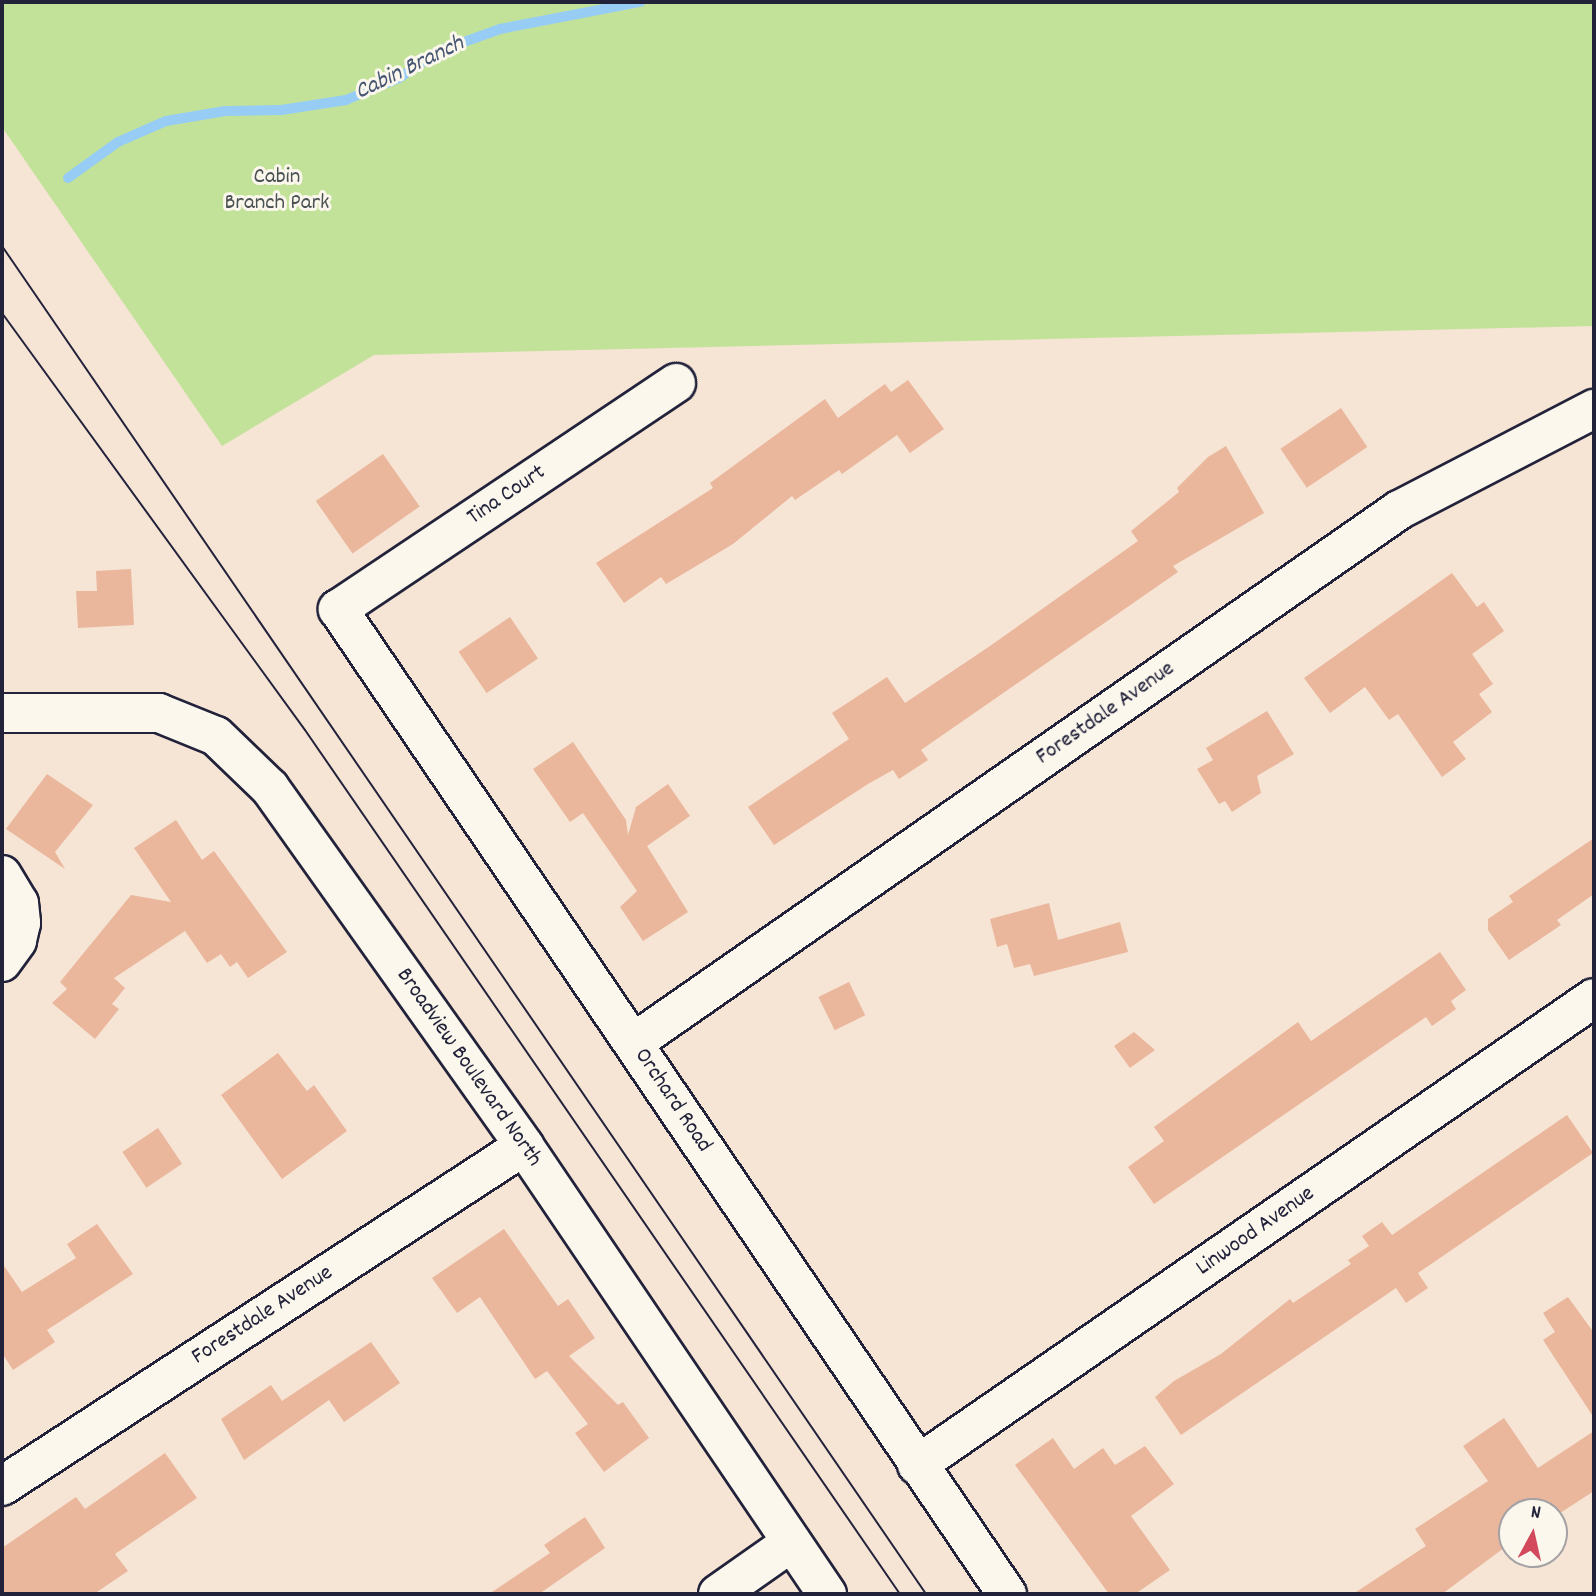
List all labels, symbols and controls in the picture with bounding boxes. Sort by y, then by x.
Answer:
water label: Cabin Branch [351,30,469,108]
park label: Cabin Branch Park [224,164,330,218]
street label: Tina Court [463,460,551,532]
street label: Forestdale Avenue [1031,656,1181,772]
street label: Broadview Boulevard North [389,963,547,1173]
street label: Orchard Road [627,1044,717,1158]
street label: Linwood Avenue [1191,1181,1321,1283]
street label: Forestdale Avenue [187,1260,339,1372]
north arrow [1498,1498,1568,1568]
text: N [1529,1500,1542,1528]

